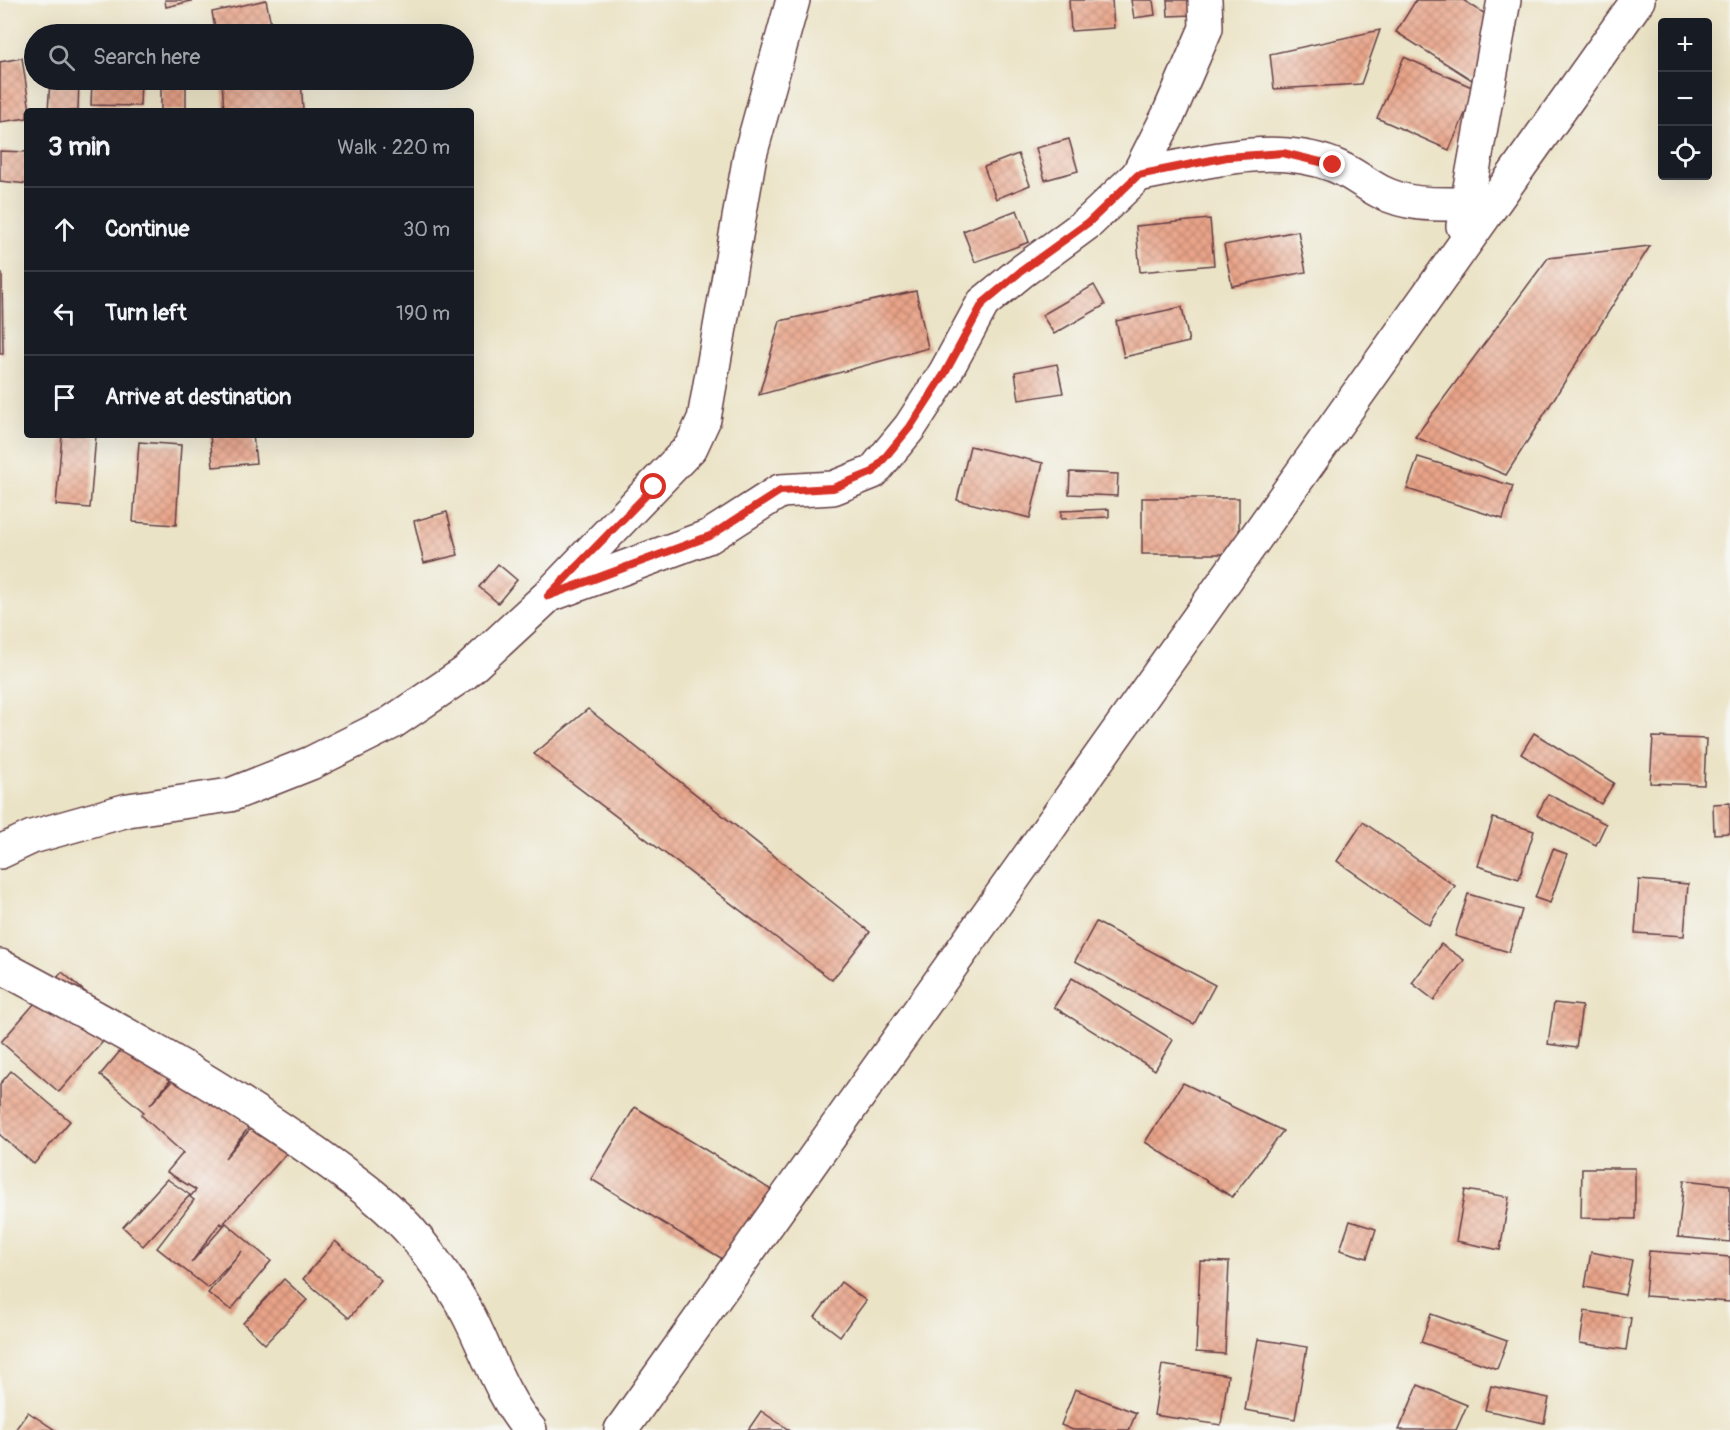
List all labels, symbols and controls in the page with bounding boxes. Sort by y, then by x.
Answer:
map controls [1658,18,1712,180]
button: + [1658,18,1712,72]
search box [24,24,474,90]
icon: search [45,41,78,74]
text: Search here [93,43,200,71]
button: − [1658,72,1712,126]
button: locate [1658,126,1712,180]
text: 3 min [48,131,110,163]
text: Walk · 220 m [337,135,450,160]
route end [1319,151,1345,177]
icon: ahead [48,213,81,246]
text: Continue [105,215,189,243]
text: 30 m [403,217,450,242]
icon: left [48,297,81,330]
text: Turn left [105,299,187,327]
text: 190 m [396,301,450,326]
icon: arrive [48,381,81,414]
text: Arrive at destination [105,383,291,411]
route start [640,473,666,499]

